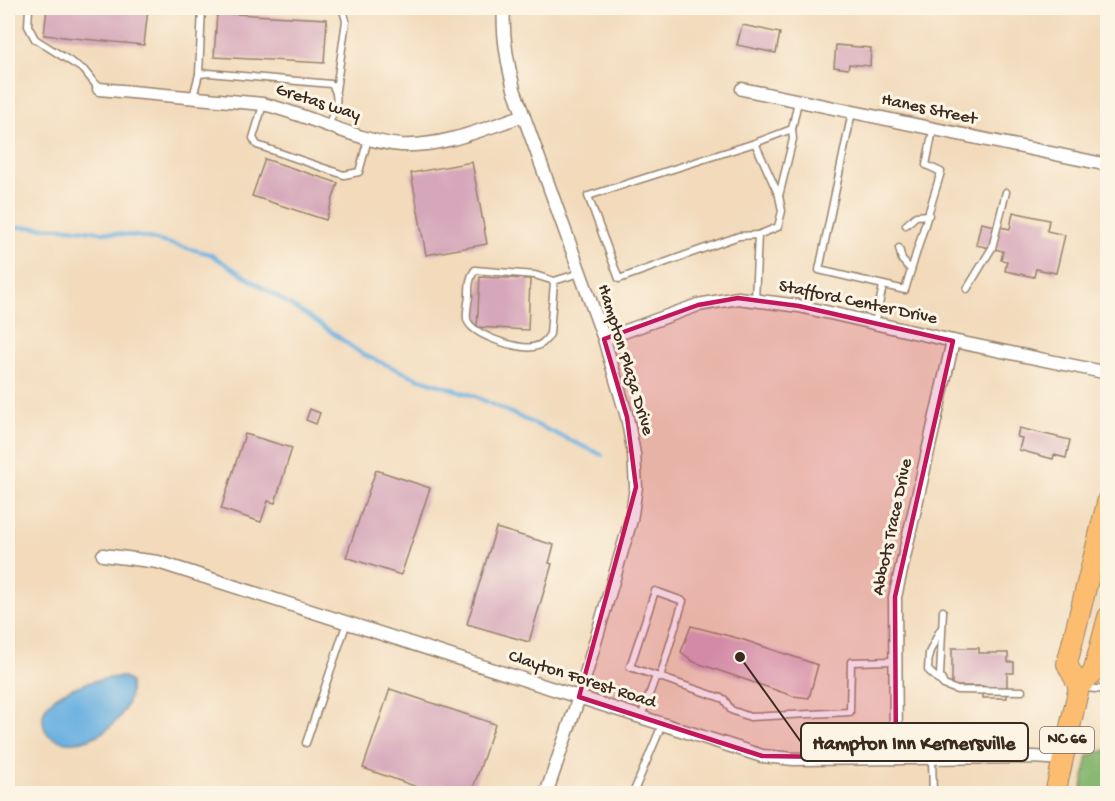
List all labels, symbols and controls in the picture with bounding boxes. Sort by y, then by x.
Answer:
street label: Gretas way [273,79,363,127]
street label: Hanes Street [879,90,980,131]
street label: Stafford Center Drive [777,276,940,330]
street label: Hampton Plaza Drive [592,282,658,439]
street label: Abbots Trace Drive [868,456,918,597]
street label: Clayton Forest Road [506,646,660,714]
callout: Hampton Inn Kernersville [801,723,1028,761]
road number: NC 66 [1040,727,1094,753]
text: Hampton Inn Kernersville [813,734,1016,757]

